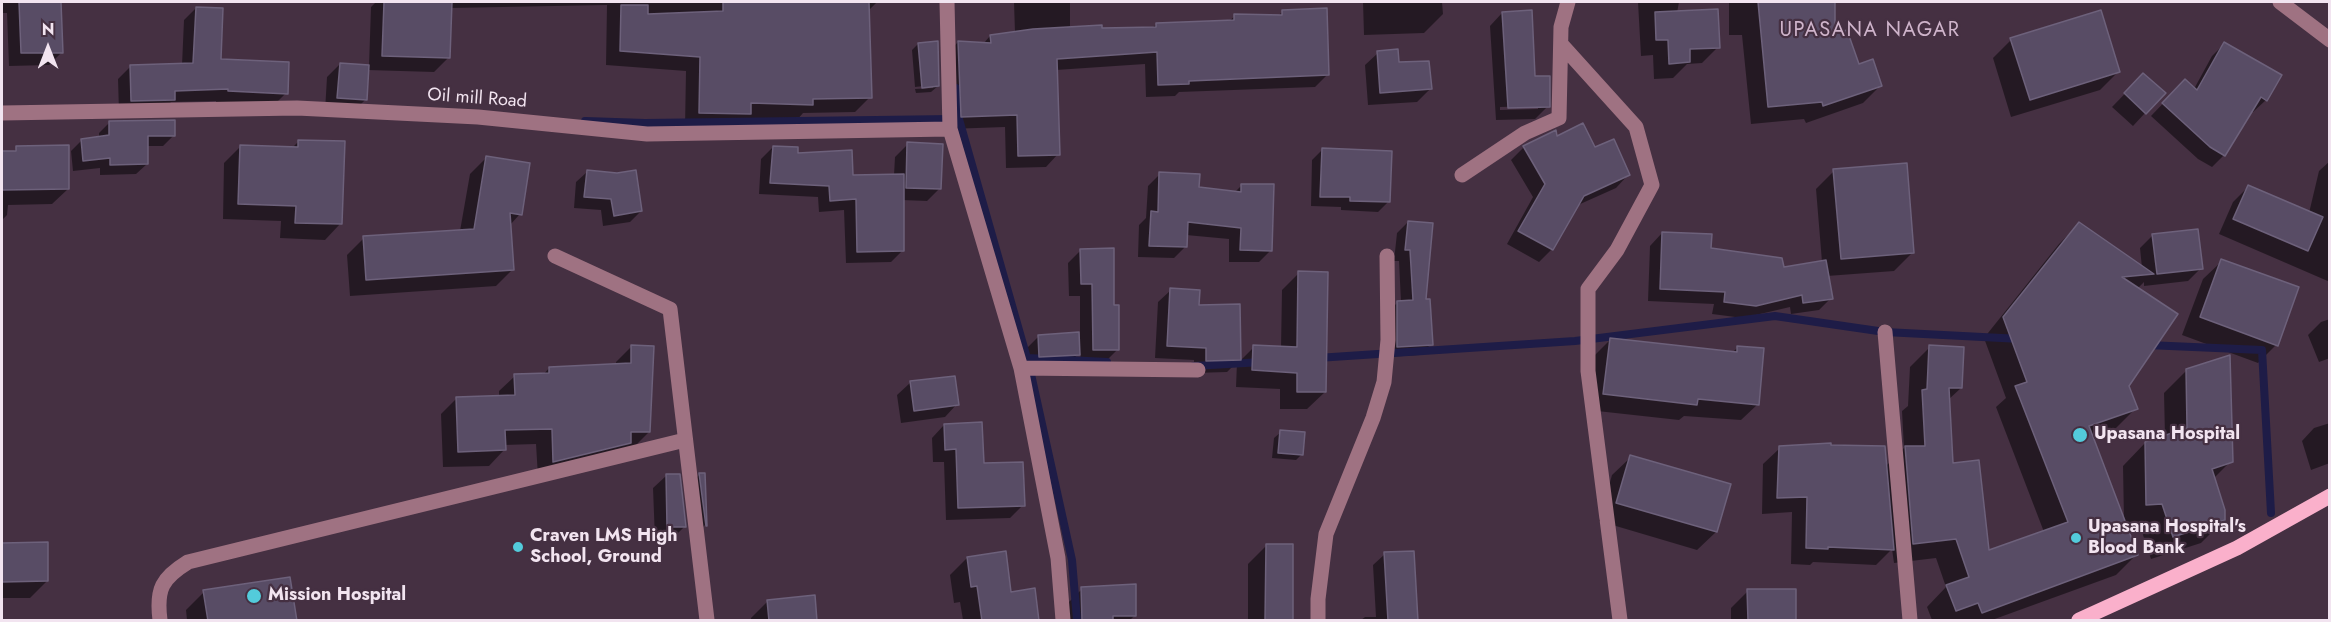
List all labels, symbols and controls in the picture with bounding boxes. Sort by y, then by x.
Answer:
north arrow [18,18,78,78]
text: N [42,18,54,41]
district label: UPASANA NAGAR [1779,19,1961,43]
street label: Oil mill Road [427,85,527,113]
place label: Upasana Hospital [2094,424,2240,446]
marker: Upasana Hospital [2071,426,2089,444]
place label: Upasana Hospital's Blood Bank [2088,517,2246,560]
place label: Craven LMS High School, Ground [530,526,677,568]
marker: Upasana Hospital's Blood Bank [2069,531,2083,545]
marker: Craven LMS High School, Ground [511,540,525,554]
place label: Mission Hospital [268,585,406,607]
marker: Mission Hospital [245,587,263,605]

